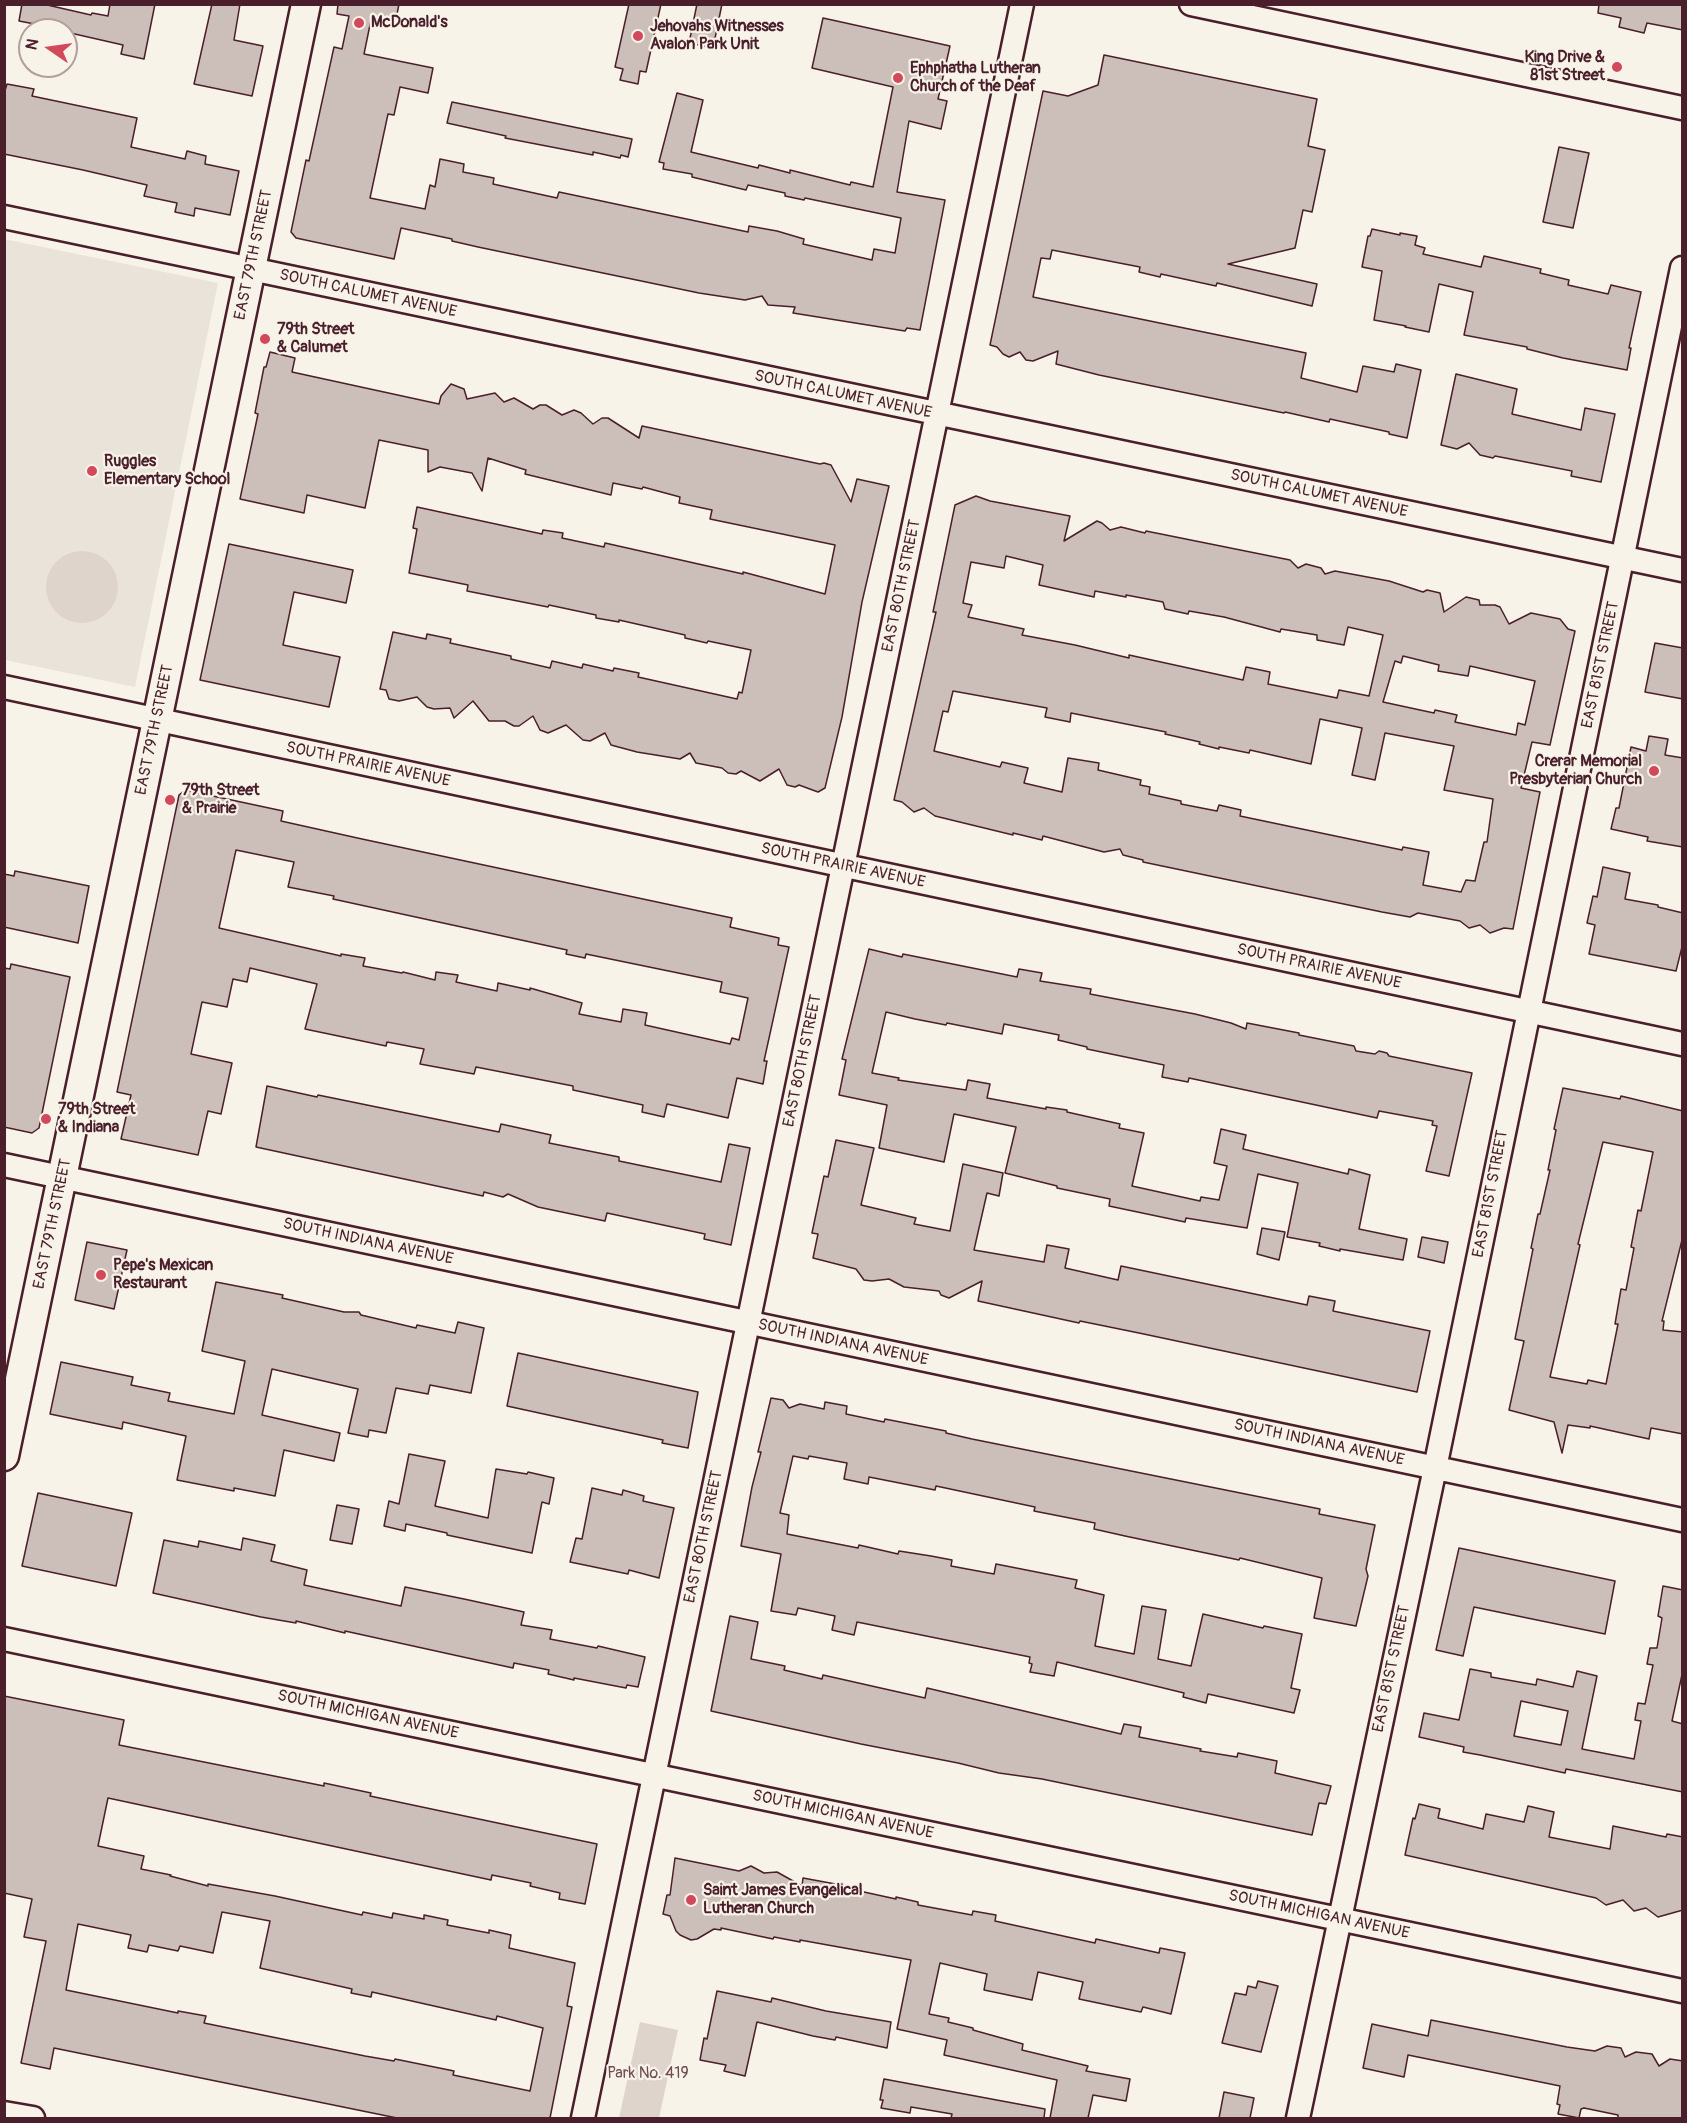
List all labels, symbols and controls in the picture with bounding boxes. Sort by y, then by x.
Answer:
place label: McDonald's [371,13,448,33]
marker: McDonald's [352,16,366,30]
place label: Jehovahs Witnesses Avalon Park Unit [650,17,784,55]
north arrow [18,18,78,78]
marker: Jehovahs Witnesses Avalon Park Unit [631,29,645,43]
text: N [21,37,43,52]
place label: King Drive & 81st Street [1524,48,1605,86]
place label: Ephphatha Lutheran Church of the Deaf [910,59,1041,97]
marker: King Drive & 81st Street [1610,60,1624,74]
marker: Ephphatha Lutheran Church of the Deaf [891,71,905,85]
street label: EAST 79TH STREET [231,188,277,322]
street label: SOUTH CALUMET AVENUE [278,266,458,322]
place label: 79th Street & Calumet [277,320,355,358]
marker: 79th Street & Calumet [258,332,272,346]
street label: SOUTH CALUMET AVENUE [753,367,933,423]
place label: Ruggles Elementary School [104,452,230,490]
marker: Ruggles Elementary School [85,464,99,478]
street label: SOUTH CALUMET AVENUE [1229,466,1409,522]
street label: EAST 80TH STREET [879,518,925,654]
street label: EAST 81ST STREET [1578,600,1624,730]
street label: EAST 79TH STREET [132,663,178,797]
street label: SOUTH PRAIRIE AVENUE [284,738,452,792]
place label: Crerar Memorial Presbyterian Church [1509,752,1642,790]
marker: Crerar Memorial Presbyterian Church [1647,764,1661,778]
place label: 79th Street & Prairie [182,781,260,819]
marker: 79th Street & Prairie [163,793,177,807]
street label: SOUTH PRAIRIE AVENUE [759,839,927,893]
street label: SOUTH PRAIRIE AVENUE [1235,940,1403,994]
street label: EAST 80TH STREET [780,993,826,1129]
place label: 79th Street & Indiana [58,1100,136,1138]
marker: 79th Street & Indiana [39,1112,53,1126]
street label: EAST 81ST STREET [1469,1129,1513,1259]
street label: EAST 79TH STREET [30,1157,76,1291]
street label: SOUTH INDIANA AVENUE [281,1215,455,1269]
place label: Pepe's Mexican Restaurant [113,1256,213,1294]
marker: Pepe's Mexican Restaurant [94,1268,108,1282]
street label: SOUTH INDIANA AVENUE [756,1316,930,1370]
street label: SOUTH INDIANA AVENUE [1232,1416,1406,1470]
street label: EAST 80TH STREET [681,1469,727,1605]
street label: EAST 81ST STREET [1369,1604,1415,1734]
street label: SOUTH MICHIGAN AVENUE [276,1686,460,1744]
street label: SOUTH MICHIGAN AVENUE [751,1786,935,1844]
place label: Saint James Evangelical Lutheran Church [703,1881,863,1919]
street label: SOUTH MICHIGAN AVENUE [1227,1886,1411,1944]
marker: Saint James Evangelical Lutheran Church [684,1893,698,1907]
park label: Park No. 419 [607,2064,689,2084]

